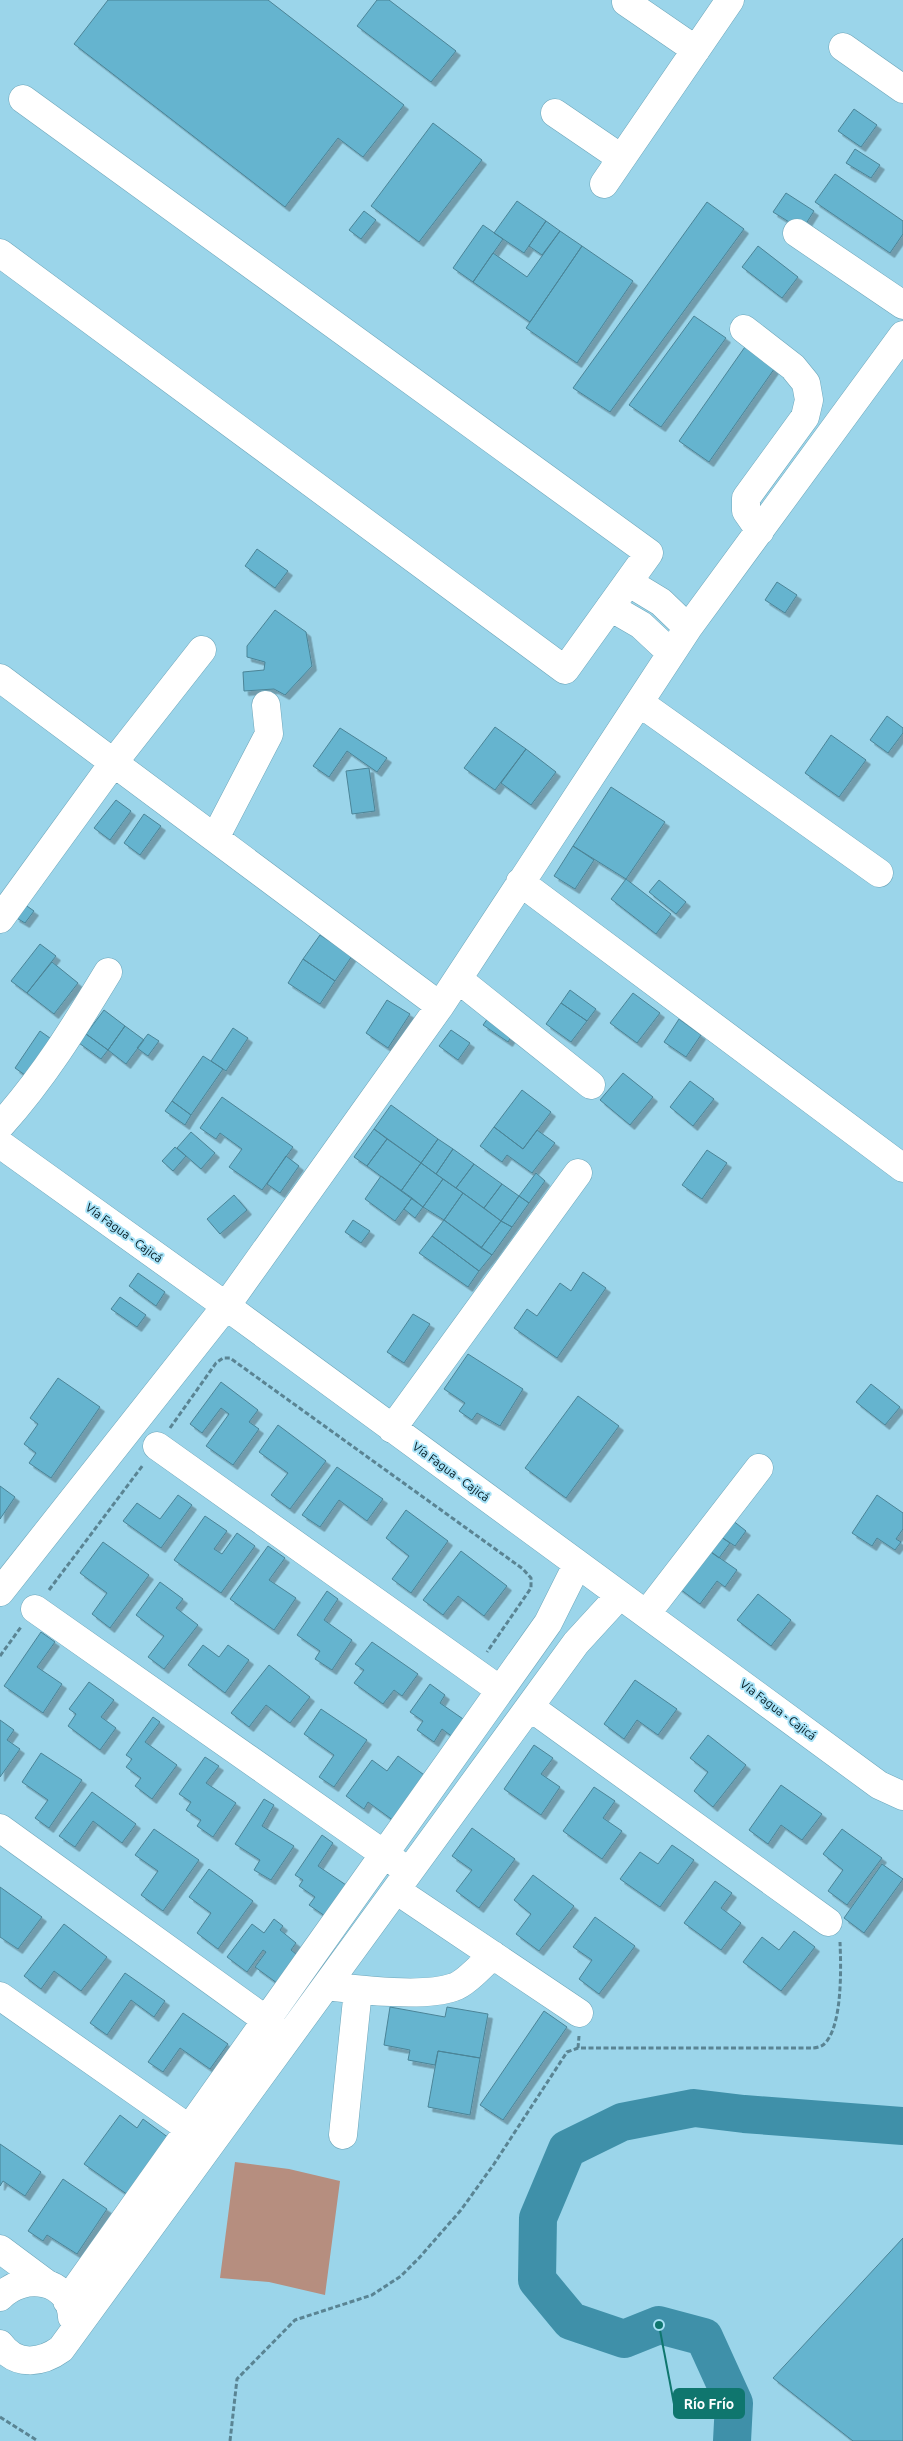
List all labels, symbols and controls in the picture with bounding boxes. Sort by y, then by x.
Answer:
street label: Vía Fagua - Cajicá [83,1200,165,1265]
street label: Vía Fagua - Cajicá [410,1439,492,1504]
street label: Vía Fagua - Cajicá [738,1677,819,1742]
callout: Río Frío [674,2389,744,2418]
text: Río Frío [684,2396,734,2412]

